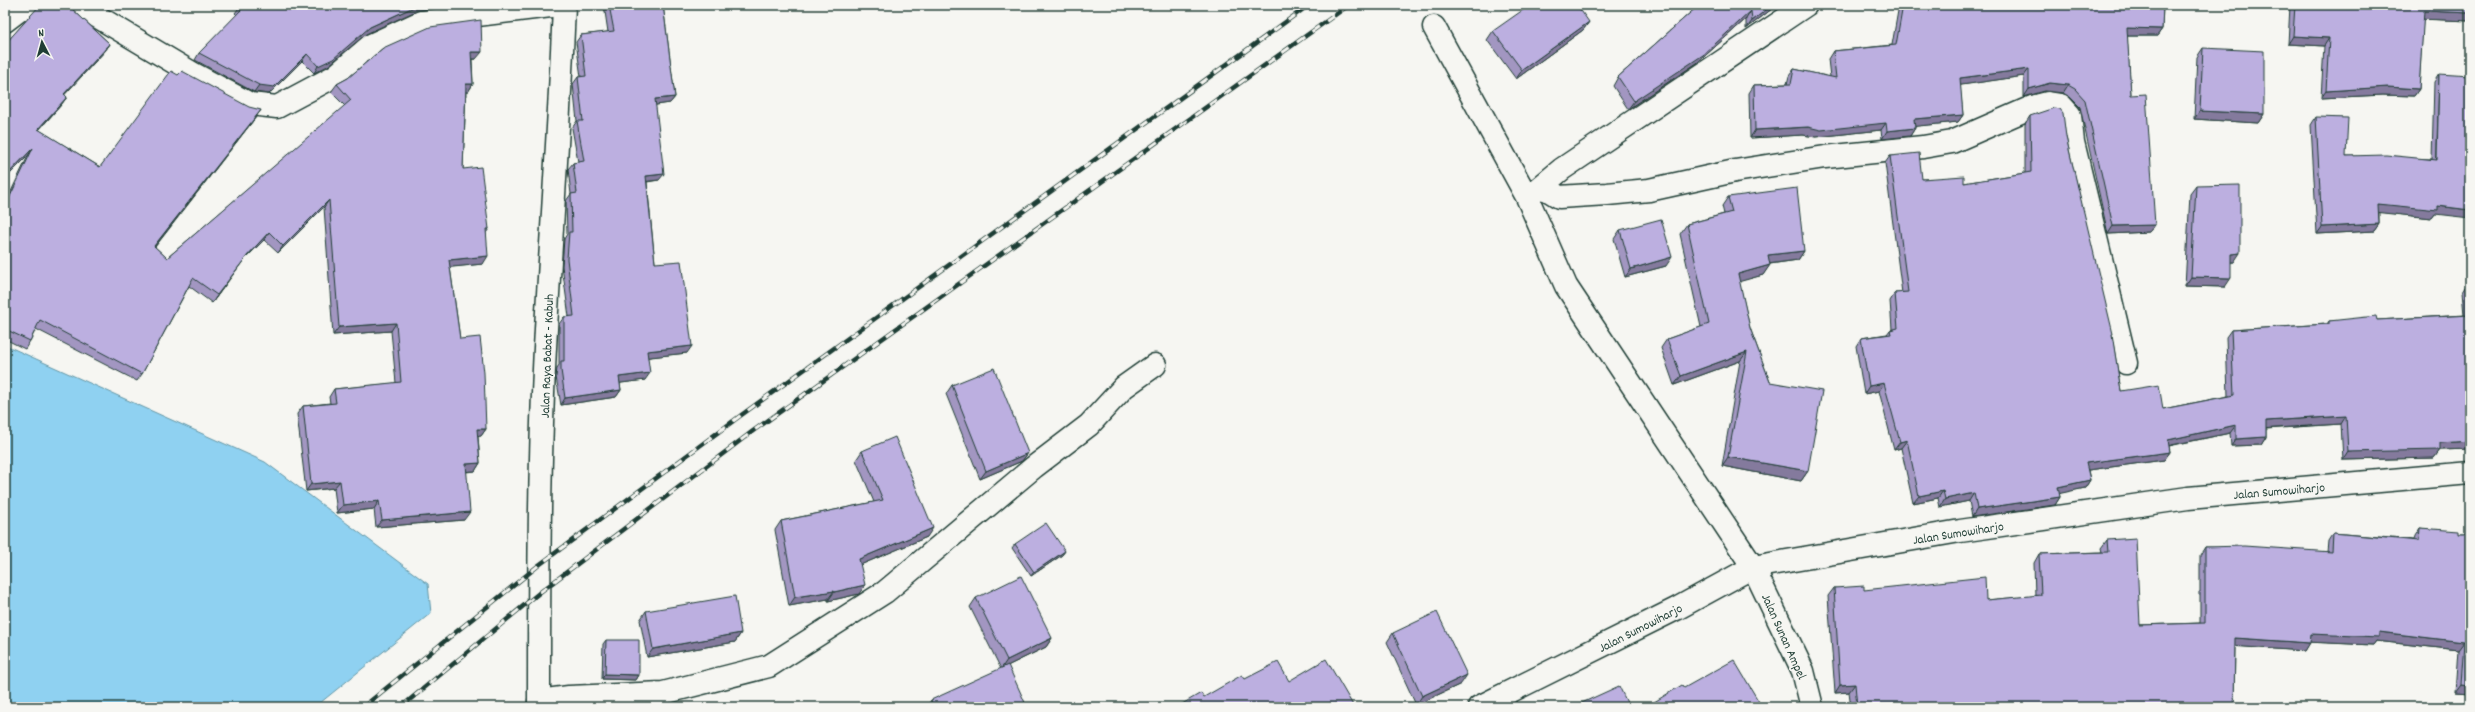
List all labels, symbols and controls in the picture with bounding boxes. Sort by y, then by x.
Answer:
north arrow [22,22,62,62]
text: N [38,26,45,42]
street label: Jalan Raya Babat - Kabuh [537,294,560,419]
street label: Jalan Sumowiharjo [2233,479,2326,506]
street label: Jalan Sumowiharjo [1912,518,2005,551]
street label: Jalan Sunan Ampel [1755,591,1810,683]
street label: Jalan Sumowiharjo [1596,600,1687,659]

